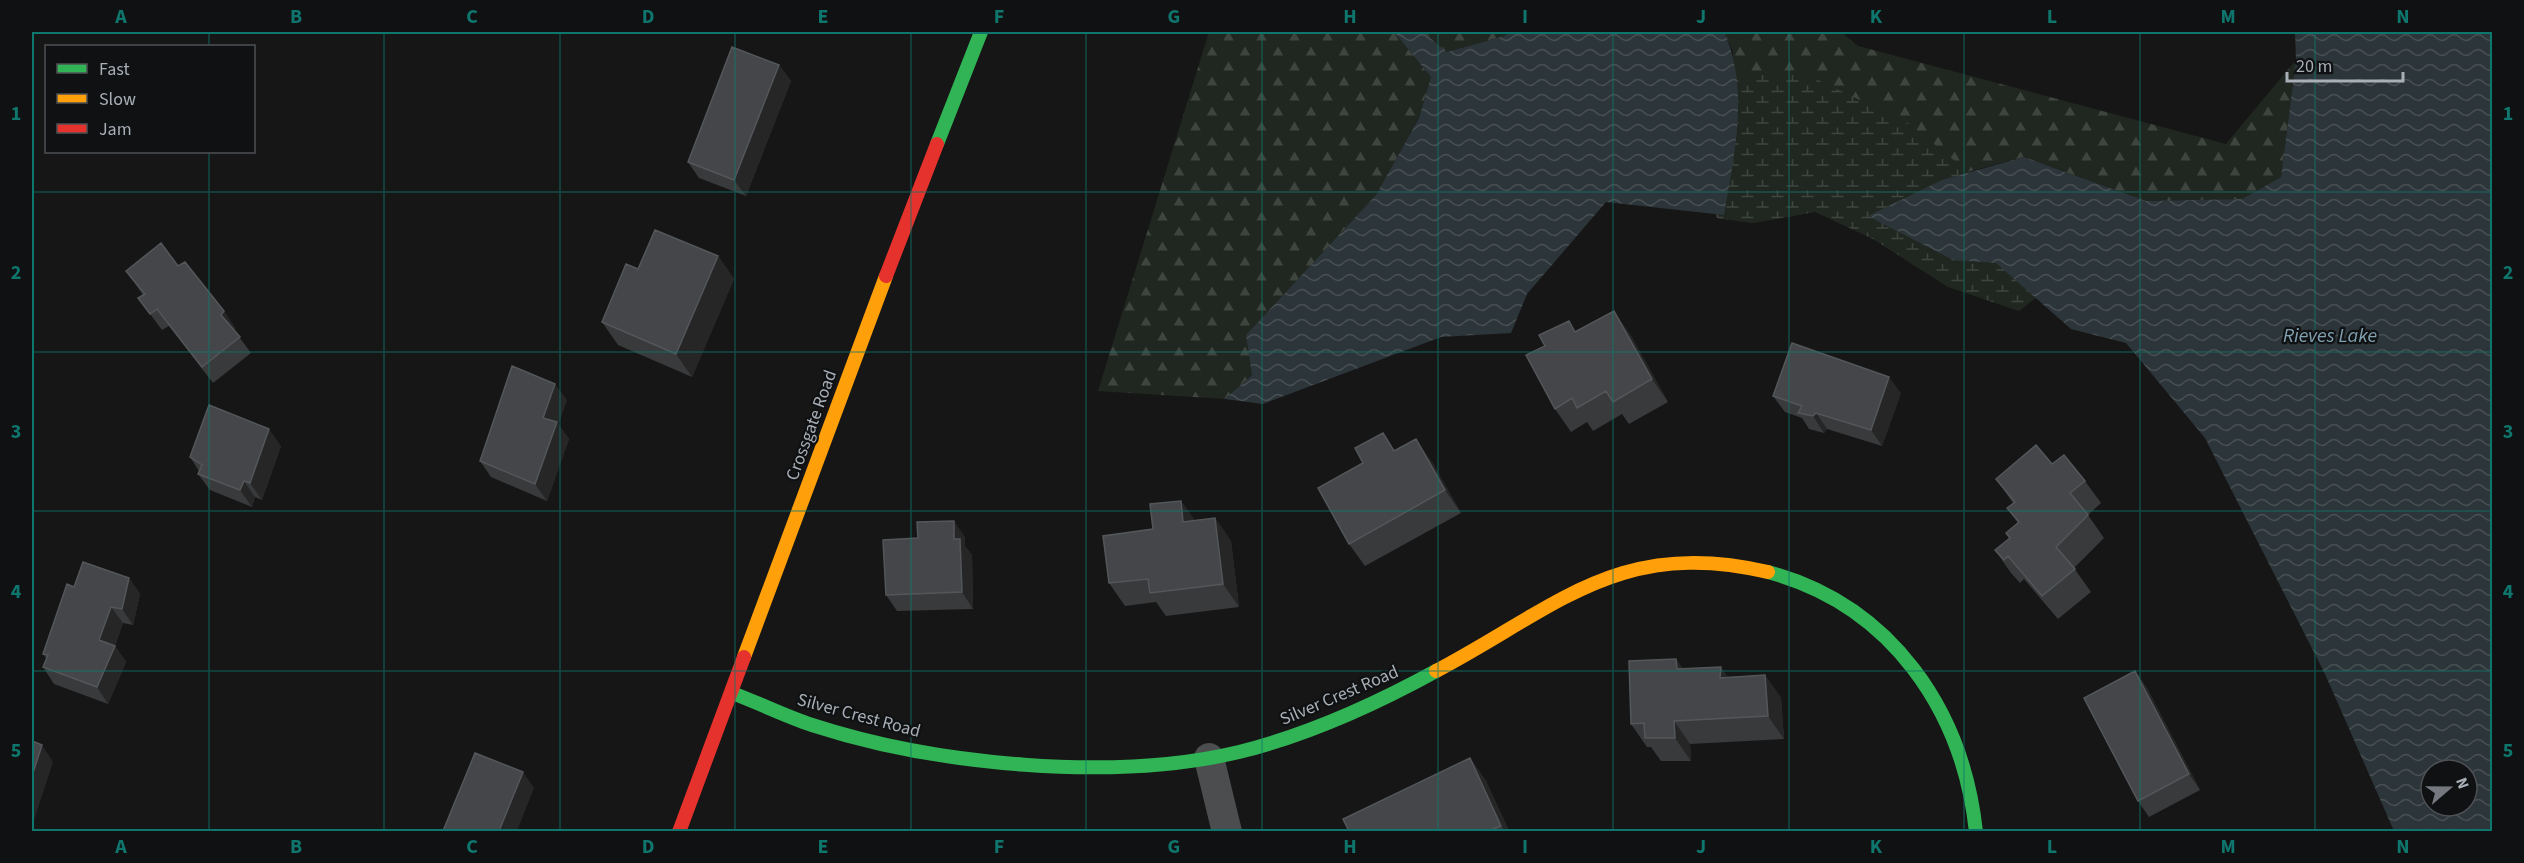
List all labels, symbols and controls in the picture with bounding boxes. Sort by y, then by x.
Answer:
text: A [114,3,127,31]
text: B [290,3,302,31]
text: C [466,3,478,31]
text: D [642,3,654,31]
text: E [818,3,828,31]
text: F [994,3,1004,31]
text: G [1168,3,1180,31]
text: H [1343,3,1357,31]
text: I [1522,3,1528,31]
text: J [1696,3,1706,31]
text: K [1870,3,1883,31]
text: L [2047,3,2057,31]
text: M [2220,3,2236,31]
text: N [2396,3,2410,31]
legend [45,45,255,153]
scale bar [2287,45,2402,83]
text: 20 m [2296,54,2332,79]
text: Fast [99,57,130,82]
text: Slow [99,87,136,112]
text: 1 [11,100,21,128]
text: 1 [2503,100,2513,128]
text: Jam [99,117,132,142]
text: 2 [11,259,21,287]
text: 2 [2503,259,2513,287]
water label: Rieves Lake [2283,322,2377,350]
street label: Crossgate Road [780,367,843,484]
text: 3 [11,418,21,446]
text: 3 [2503,418,2513,446]
text: 4 [11,578,22,606]
text: 4 [2503,578,2514,606]
street label: Silver Crest Road [1276,659,1402,732]
street label: Silver Crest Road [795,687,923,744]
text: 5 [11,737,21,765]
text: 5 [2503,737,2513,765]
north arrow [2419,758,2479,818]
text: N [2450,774,2474,792]
text: A [114,833,127,861]
text: B [290,833,302,861]
text: C [466,833,478,861]
text: D [642,833,654,861]
text: E [818,833,828,861]
text: F [994,833,1004,861]
text: G [1168,833,1180,861]
text: H [1343,833,1357,861]
text: I [1522,833,1528,861]
text: J [1696,833,1706,861]
text: K [1870,833,1883,861]
text: L [2047,833,2057,861]
text: M [2220,833,2236,861]
text: N [2396,833,2410,861]

